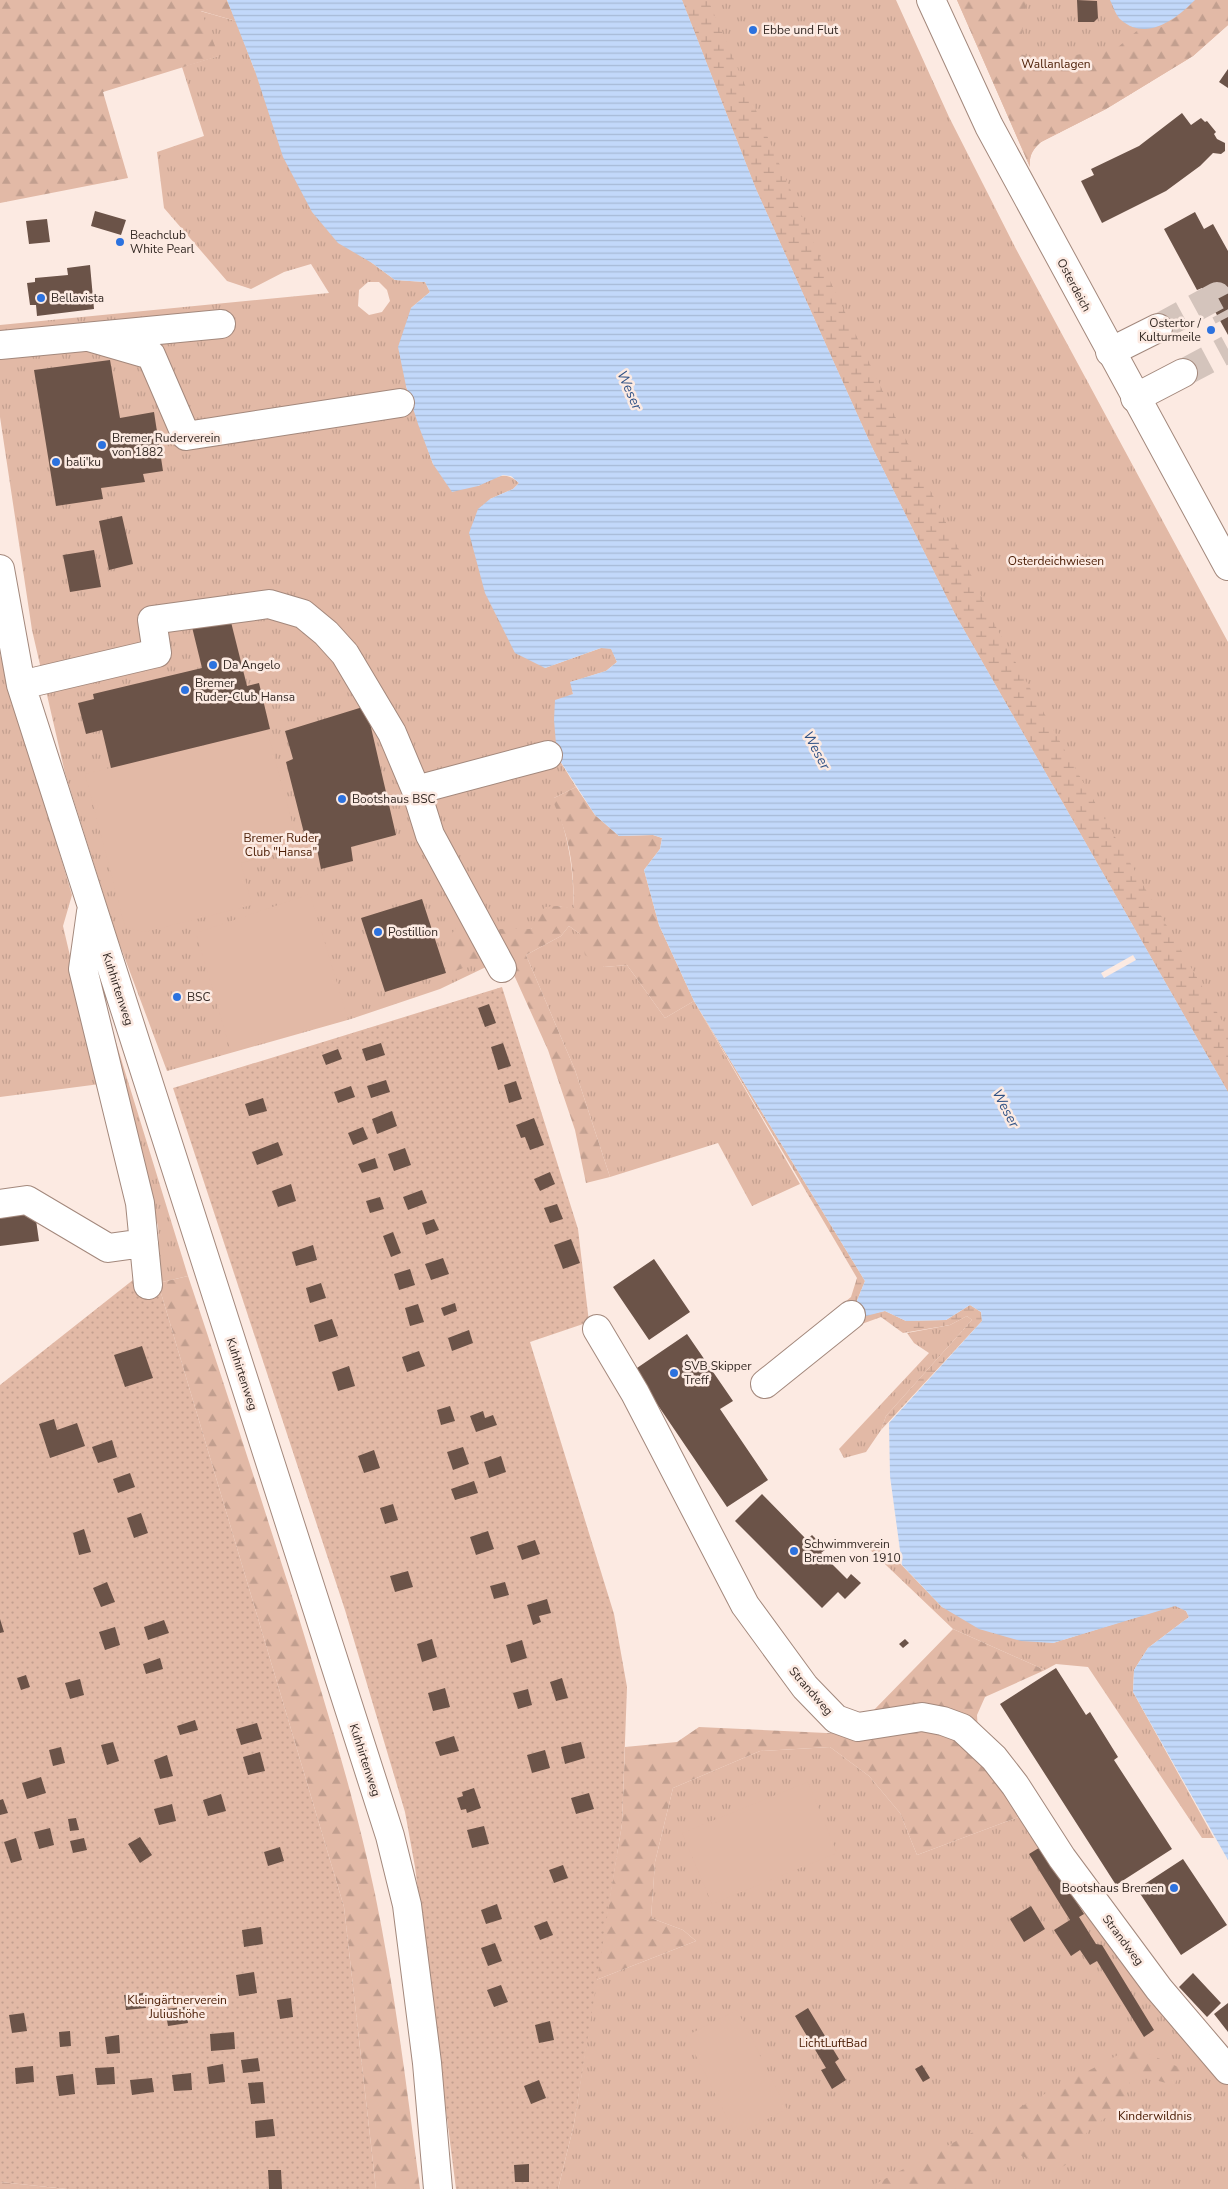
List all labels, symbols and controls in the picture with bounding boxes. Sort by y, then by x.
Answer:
place label: Ebbe und Flut [763,22,839,38]
marker: Ebbe und Flut [747,24,759,36]
park label: Wallanlagen [1021,56,1091,72]
place label: Beachclub White Pearl [130,227,195,257]
marker: Beachclub White Pearl [114,236,126,248]
street label: Osterdeich [1053,256,1095,314]
place label: Bellavista [51,290,104,306]
marker: Bellavista [35,292,47,304]
place label: Ostertor / Kulturmeile [1139,315,1202,345]
marker: Ostertor / Kulturmeile [1205,324,1217,336]
water label: Weser [612,368,647,414]
place label: Bremer Ruderverein von 1882 [112,430,220,460]
marker: Bremer Ruderverein von 1882 [96,439,108,451]
place label: bali'ku [66,454,101,470]
marker: bali'ku [50,456,62,468]
park label: Osterdeichwiesen [1008,553,1104,569]
place label: Da Angelo [223,657,281,673]
marker: Da Angelo [207,659,219,671]
place label: Bremer Ruder-Club Hansa [195,675,295,705]
marker: Bremer Ruder-Club Hansa [179,684,191,696]
water label: Weser [798,728,835,774]
place label: Bootshaus BSC [352,791,436,807]
marker: Bootshaus BSC [336,793,348,805]
park label: Bremer Ruder Club "Hansa" [243,830,319,860]
place label: Postillion [388,924,438,940]
marker: Postillion [372,926,384,938]
street label: Kuhhirtenweg [99,950,137,1028]
place label: BSC [187,989,211,1005]
marker: BSC [171,991,183,1003]
water label: Weser [987,1086,1024,1132]
street label: Kuhhirtenweg [223,1335,261,1413]
place label: SVB Skipper Treff [684,1358,752,1388]
marker: SVB Skipper Treff [668,1367,680,1379]
place label: Schwimmverein Bremen von 1910 [804,1536,901,1566]
marker: Schwimmverein Bremen von 1910 [788,1545,800,1557]
street label: Strandweg [785,1663,837,1719]
street label: Kuhhirtenweg [346,1721,384,1799]
place label: Bootshaus Bremen [1062,1880,1164,1896]
marker: Bootshaus Bremen [1168,1882,1180,1894]
street label: Strandweg [1099,1911,1147,1969]
park label: Kleingärtnerverein Juliushöhe [127,1992,227,2022]
park label: LichtLuftBad [799,2035,867,2051]
park label: Kinderwildnis [1118,2108,1192,2124]

